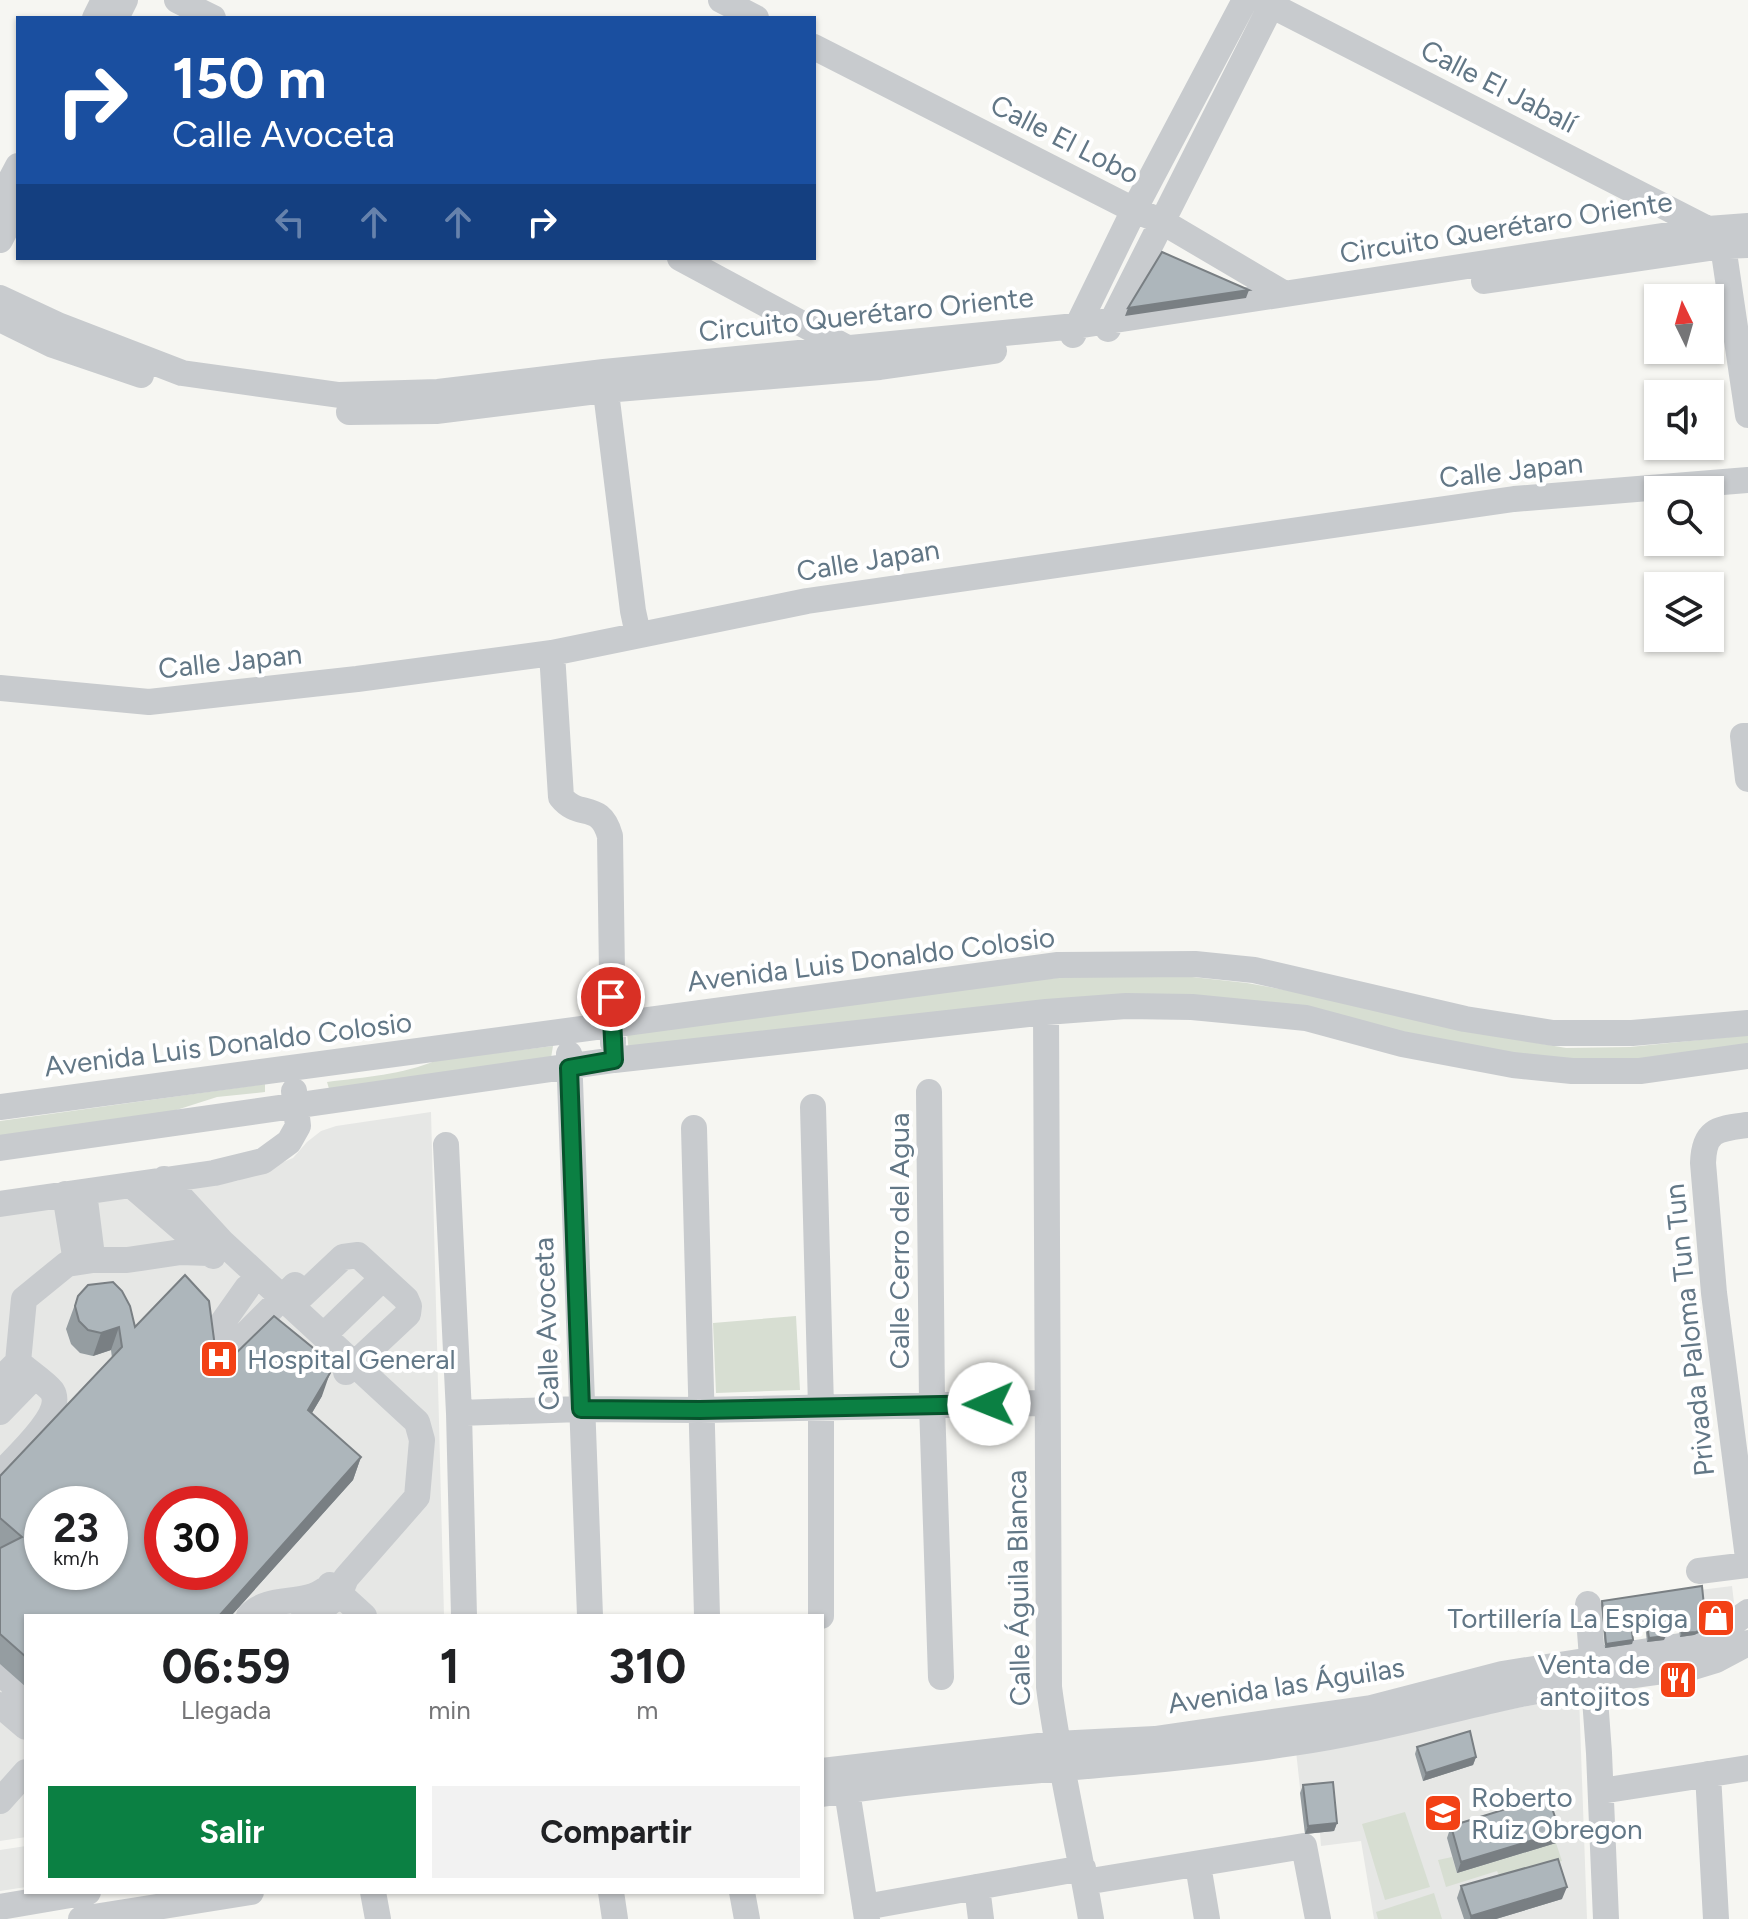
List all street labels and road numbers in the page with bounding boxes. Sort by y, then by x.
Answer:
street label: Calle El Jabalí [1415,32,1584,141]
street label: Calle El Lobo [985,87,1145,191]
street label: Circuito Querétaro Oriente [1337,184,1675,270]
street label: Circuito Querétaro Oriente [697,280,1035,348]
street label: Calle Japan [1438,446,1584,494]
street label: Calle Japan [794,532,942,588]
street label: Calle Japan [157,637,303,685]
street label: Avenida Luis Donaldo Colosio [685,920,1057,998]
street label: Avenida Luis Donaldo Colosio [42,1005,414,1083]
street label: Calle Cerro del Agua [882,1113,916,1369]
street label: Privada Paloma Tun Tun [1657,1182,1721,1478]
street label: Calle Avoceta [526,1237,566,1411]
street label: Calle Águila Blanca [999,1469,1037,1707]
street label: Avenida las Águilas [1165,1649,1407,1721]

